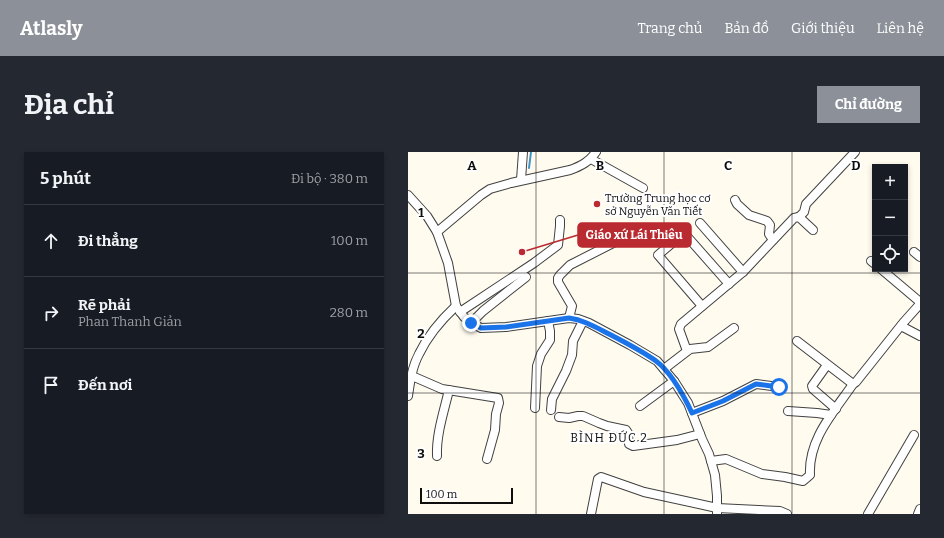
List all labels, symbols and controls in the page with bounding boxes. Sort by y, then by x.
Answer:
text: Atlasly [20,17,82,40]
text: Trang chủ [637,20,702,37]
text: Bản đồ [724,20,769,37]
text: Giới thiệu [791,20,855,37]
text: Liên hệ [877,20,924,37]
button: Chỉ đường [817,86,920,123]
text: Địa chỉ [24,88,114,121]
text: A [467,158,477,173]
text: B [596,158,604,173]
text: C [724,158,732,173]
text: D [851,158,861,173]
map controls [872,164,908,272]
button: + [872,164,908,200]
text: 5 phút [40,168,91,189]
text: Đi bộ · 380 m [291,171,368,186]
place label: Trường Trung học cơ sở Nguyễn Văn Tiết [605,192,711,218]
marker: Trường Trung học cơ sở Nguyễn Văn Tiết [592,199,602,209]
button: − [872,200,908,236]
text: 1 [418,205,424,220]
callout: Giáo xứ Lái Thiêu [578,223,691,247]
text: Giáo xứ Lái Thiêu [585,228,683,242]
icon: ahead [40,230,62,252]
text: Đi thẳng [78,232,138,250]
text: 100 m [331,233,368,248]
button: locate [872,236,908,272]
text: Rẽ phải [78,296,130,314]
icon: right [40,302,62,324]
text: 280 m [330,305,368,320]
text: Phan Thanh Giản [78,314,182,329]
route end [462,314,480,332]
text: 2 [417,326,425,341]
icon: arrive [40,374,62,396]
text: Đến nơi [78,376,132,394]
route start [770,378,788,396]
district label: BÌNH ĐỨC 2 [570,430,648,445]
text: 3 [417,446,425,461]
scale bar [420,486,513,505]
text: 100 m [426,488,457,501]

